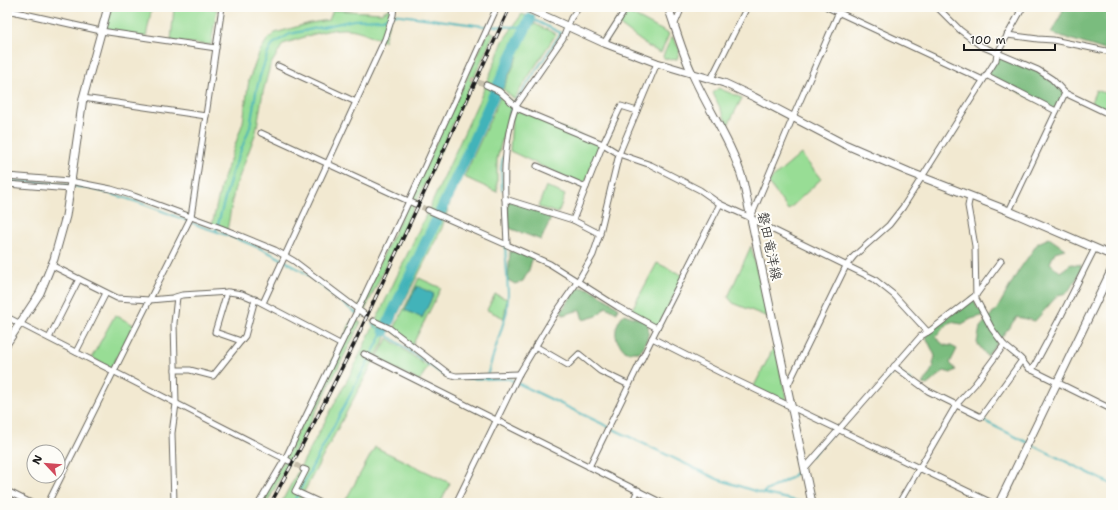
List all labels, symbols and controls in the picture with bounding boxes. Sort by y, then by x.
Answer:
scale bar [964,26,1055,52]
text: 100 m [970,32,1006,48]
street label: 磐田竜洋線 [754,210,786,282]
north arrow [26,444,66,484]
text: N [29,452,46,467]

